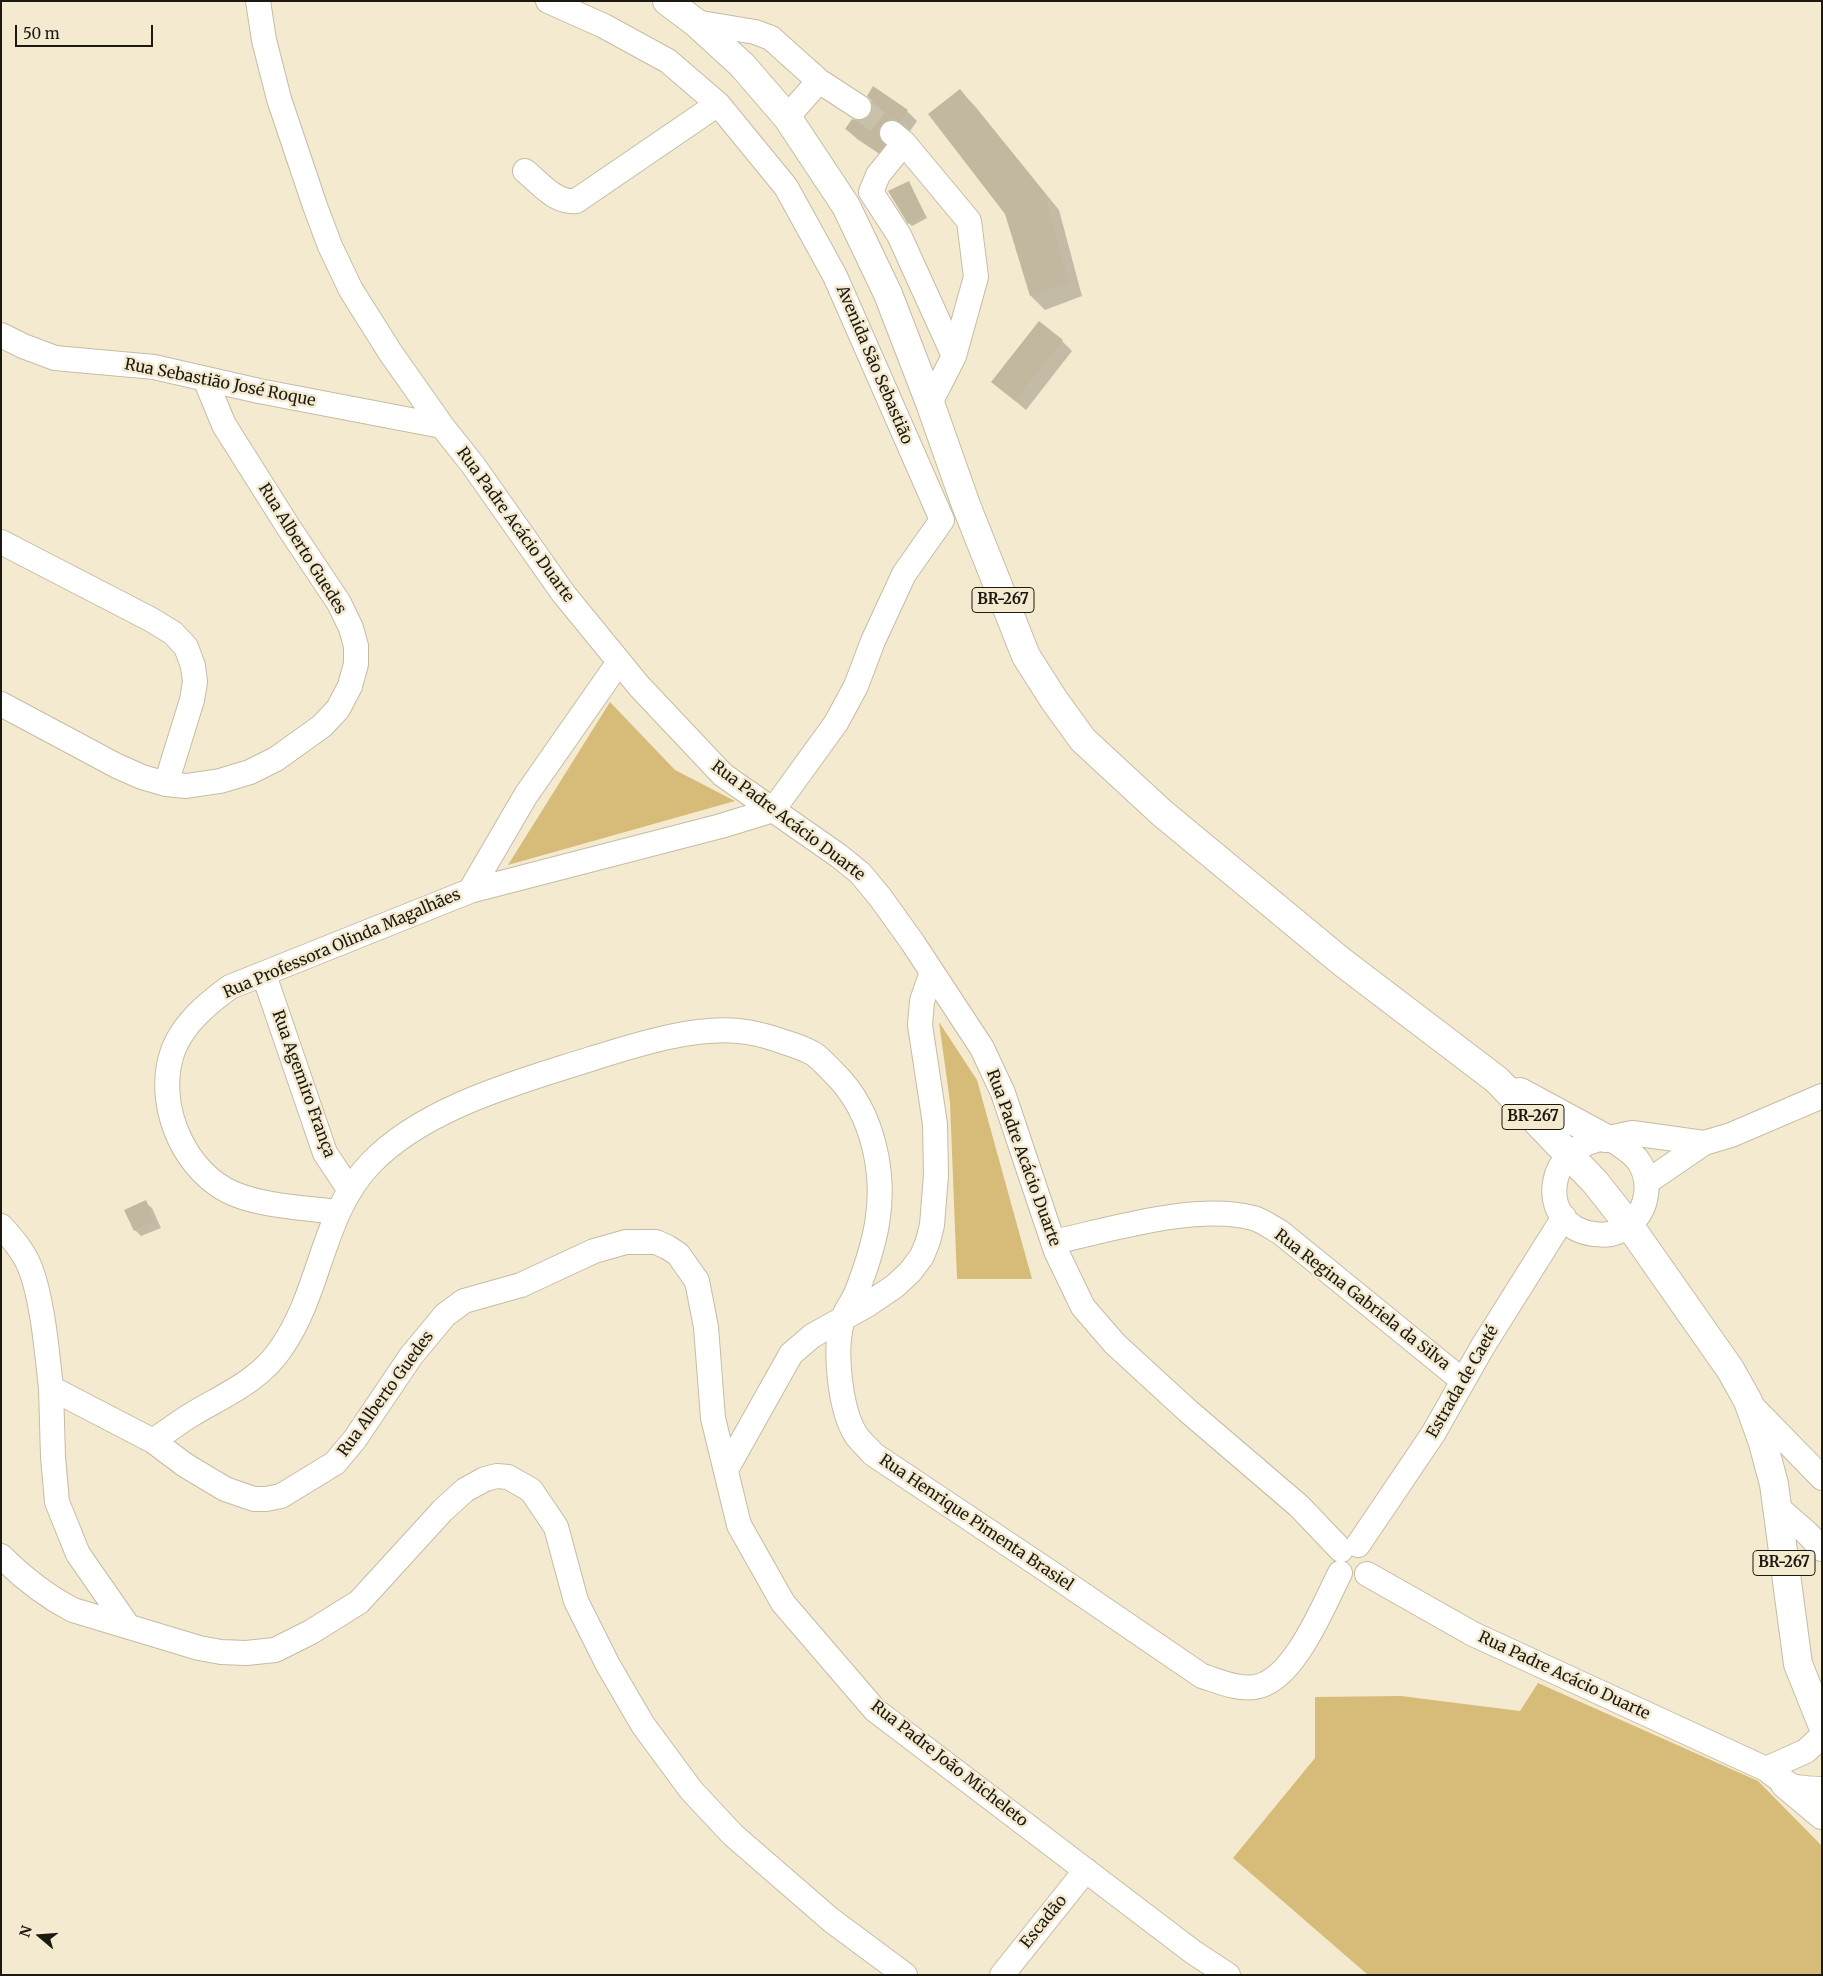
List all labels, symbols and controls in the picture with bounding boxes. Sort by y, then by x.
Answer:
scale bar [18,15,155,47]
text: 50 m [23,24,60,43]
street label: Avenida São Sebastião [832,283,916,447]
street label: Rua Sebastião José Roque [123,355,317,411]
street label: Rua Padre Acácio Duarte [452,444,578,606]
street label: Rua Alberto Guedes [254,480,350,618]
road number: BR-267 [972,588,1034,612]
street label: Rua Padre Acácio Duarte [708,757,868,885]
street label: Rua Professora Olinda Magalhães [221,885,463,1003]
street label: Rua Agemiro França [267,1008,339,1160]
street label: Rua Padre Acácio Duarte [982,1067,1064,1249]
road number: BR-267 [1502,1104,1564,1130]
street label: Rua Regina Gabriela da Silva [1270,1226,1454,1374]
street label: Estrada de Caeté [1423,1323,1503,1441]
street label: Rua Alberto Guedes [334,1327,438,1461]
street label: Rua Henrique Pimenta Brasiel [875,1451,1077,1595]
road number: BR-267 [1753,1550,1815,1576]
street label: Rua Padre Acácio Duarte [1475,1628,1653,1724]
street label: Rua Padre João Micheleto [867,1697,1031,1831]
street label: Escadão [1017,1892,1071,1952]
north arrow [15,1911,65,1961]
text: N [15,1923,36,1939]

